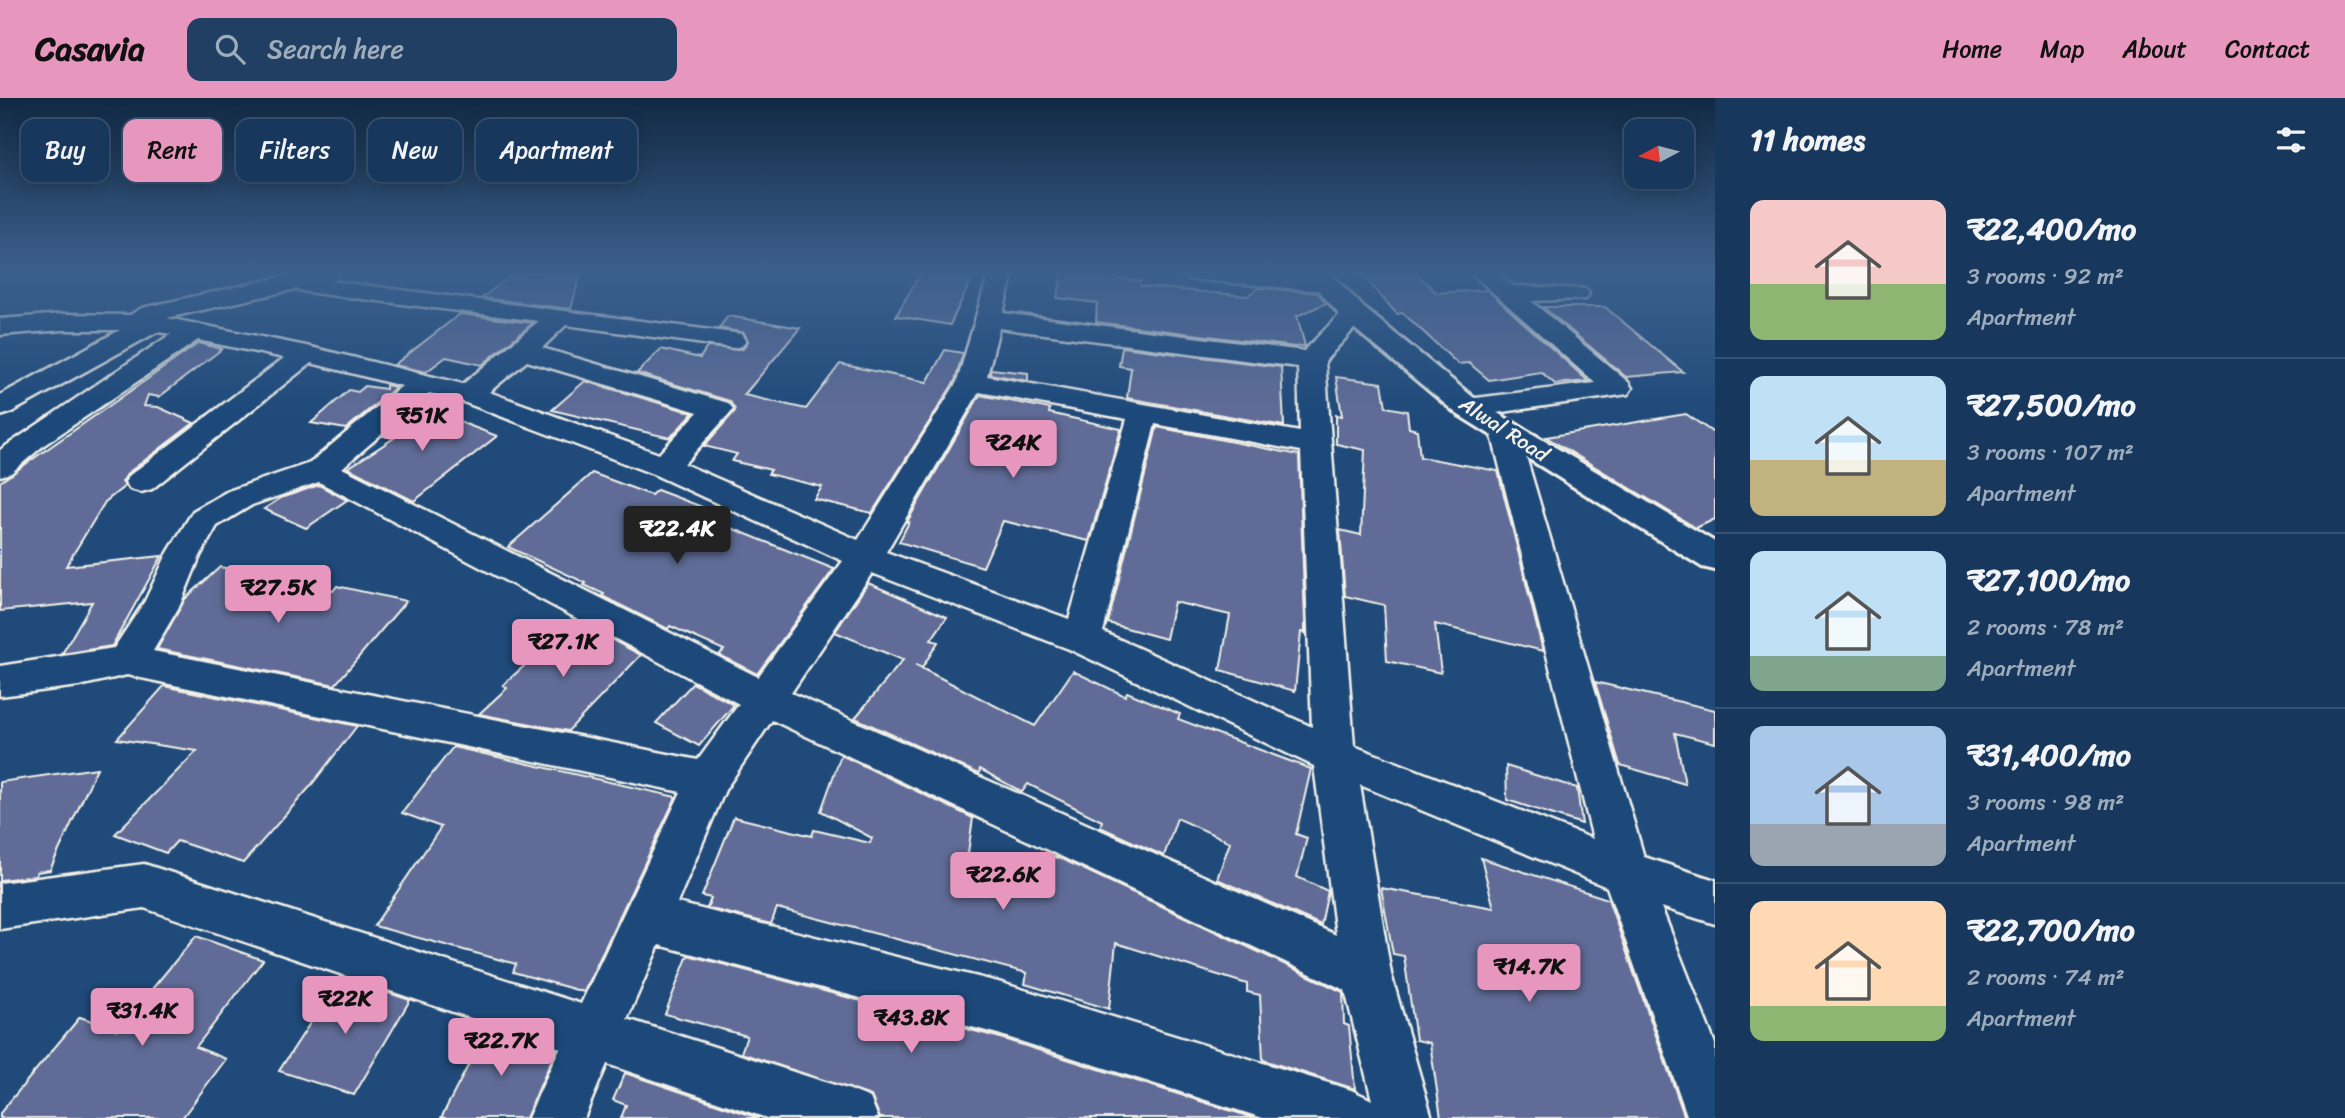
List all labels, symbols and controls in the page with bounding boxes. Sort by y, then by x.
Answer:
search box [187,18,677,81]
text: Casavia [35,20,145,78]
text: Search here [267,26,404,72]
text: Home [1942,28,2002,70]
text: Map [2040,28,2084,70]
text: About [2122,28,2187,70]
text: Contact [2225,28,2310,70]
icon: search [211,30,249,68]
text: 11 homes [1750,113,1865,167]
chip: Buy [21,119,109,182]
chip: Rent [123,119,222,182]
chip: Filters [236,119,354,182]
chip: New [368,119,462,182]
chip: Apartment [476,119,637,182]
north arrow [1624,119,1694,189]
map controls [1624,119,1694,189]
icon: filters [2272,121,2310,159]
text: ₹22,400/mo [1967,202,2136,256]
icon: home [1806,228,1890,312]
text: 3 rooms · 92 m² [1967,256,2124,297]
text: Apartment [1967,297,2076,338]
text: ₹27,500/mo [1967,378,2136,432]
street label: Alwal Road [1450,385,1558,474]
pin: ₹51K [381,394,463,453]
text: ₹51K [397,395,447,436]
icon: home [1806,404,1890,488]
pin: ₹24K [972,420,1054,480]
text: ₹24K [986,422,1040,463]
text: 3 rooms · 107 m² [1967,432,2134,473]
text: Apartment [1967,473,2076,514]
pin: ₹22.4K [620,506,734,566]
text: ₹22.4K [640,508,714,549]
text: ₹27,100/mo [1967,553,2130,607]
pin: ₹27.5K [221,566,335,625]
text: ₹27.5K [241,567,315,608]
icon: home [1806,579,1890,663]
text: 2 rooms · 78 m² [1967,607,2124,648]
pin: ₹27.1K [506,620,620,679]
text: ₹27.1K [528,621,598,662]
text: Apartment [1967,648,2076,689]
text: ₹31,400/mo [1967,728,2131,782]
icon: home [1806,754,1890,838]
text: 3 rooms · 98 m² [1967,782,2124,823]
text: Apartment [1967,823,2076,864]
pin: ₹22.6K [946,852,1060,912]
text: ₹22.6K [966,854,1040,895]
text: ₹22,700/mo [1967,903,2135,957]
icon: home [1806,929,1890,1013]
pin: ₹14.7K [1472,944,1586,1004]
text: ₹14.7K [1493,946,1565,987]
text: 2 rooms · 74 m² [1967,957,2124,998]
pin: ₹22K [304,976,386,1036]
text: ₹22K [318,978,372,1019]
pin: ₹31.4K [85,988,199,1048]
text: ₹31.4K [107,990,177,1031]
pin: ₹43.8K [854,996,968,1055]
text: ₹43.8K [874,997,948,1038]
text: Apartment [1967,998,2076,1039]
pin: ₹22.7K [444,1018,558,1078]
text: ₹22.7K [464,1020,538,1061]

